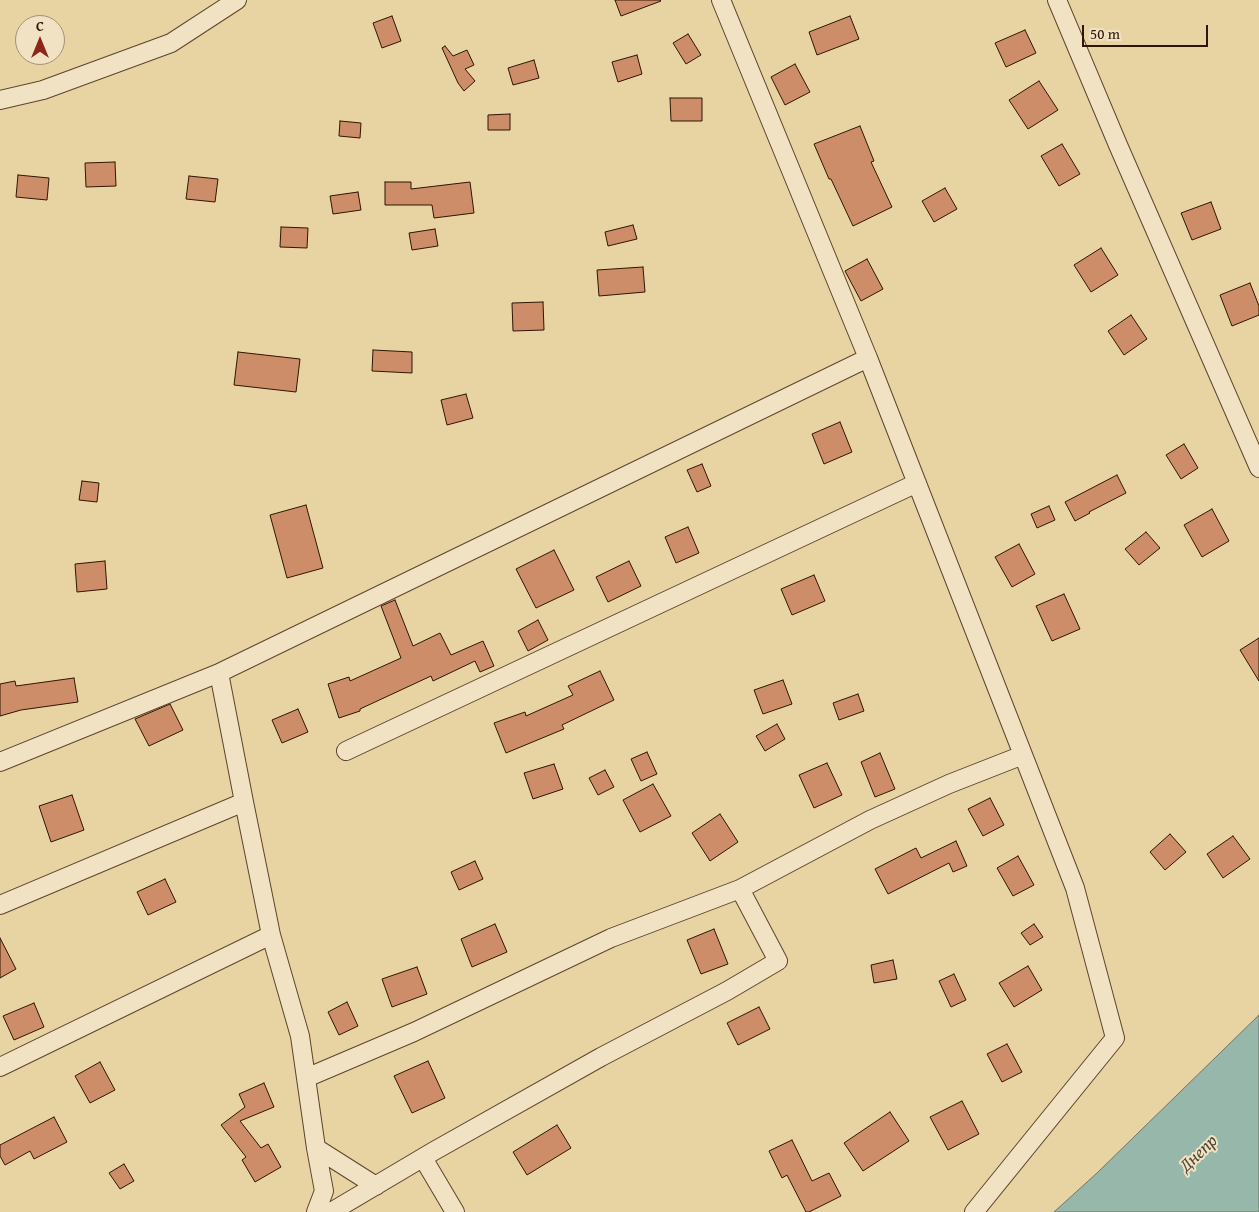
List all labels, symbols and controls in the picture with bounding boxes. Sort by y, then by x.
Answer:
north arrow [15,15,65,65]
scale bar [1084,15,1210,47]
text: С [36,16,44,36]
text: 50 m [1090,23,1120,44]
water label: Днепр [1175,1131,1223,1177]

